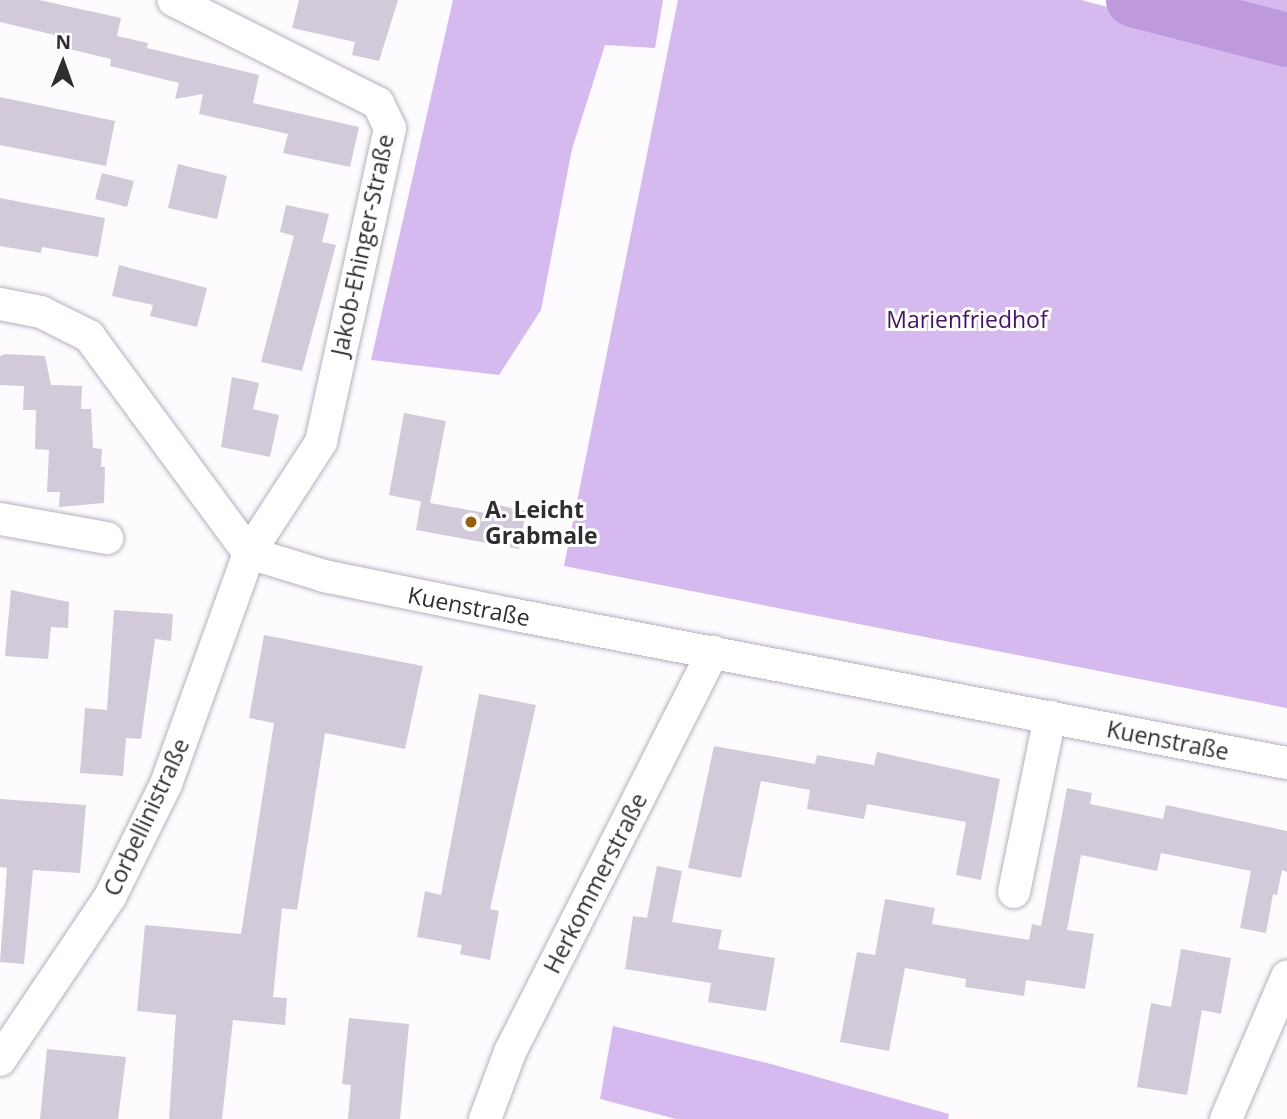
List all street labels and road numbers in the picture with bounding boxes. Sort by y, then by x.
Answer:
street label: Jakob-Ehinger-Straße [325,132,399,358]
street label: Kuenstraße [406,581,532,631]
street label: Kuenstraße [1105,715,1231,765]
street label: Corbellinistraße [97,734,195,900]
street label: Herkommerstraße [538,788,652,978]

